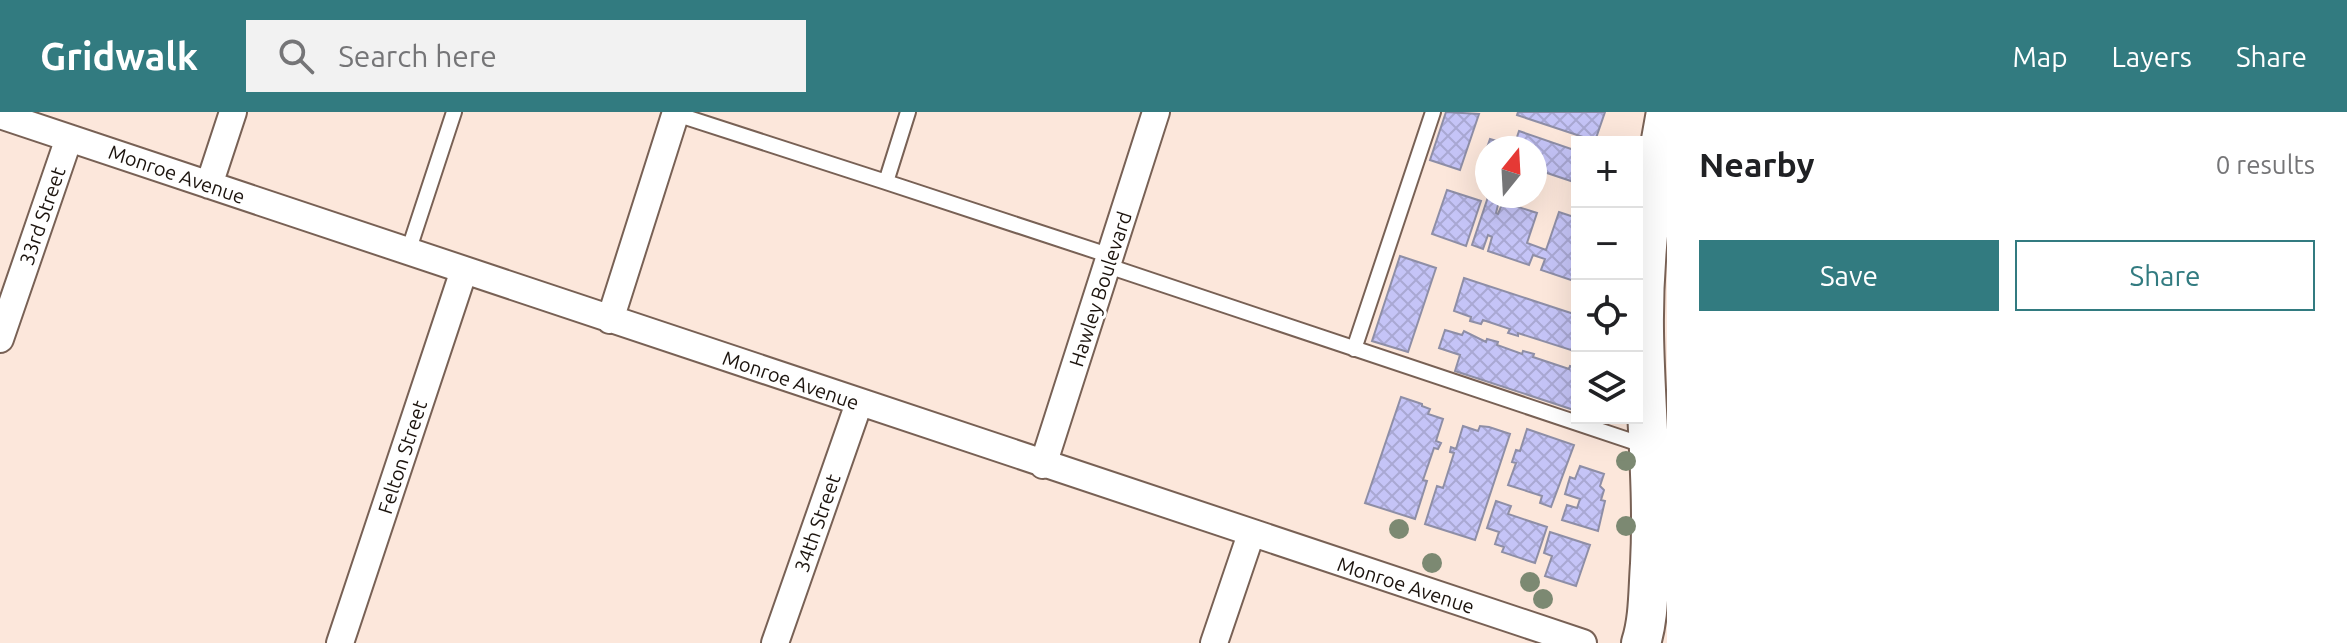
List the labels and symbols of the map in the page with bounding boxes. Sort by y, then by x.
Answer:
north arrow [1475,136,1547,208]
street label: Monroe Avenue [106,140,248,208]
street label: 33rd Street [14,164,70,268]
street label: Hawley Boulevard [1064,209,1136,369]
street label: Monroe Avenue [720,346,862,414]
street label: Felton Street [373,397,431,517]
street label: 34th Street [789,471,845,575]
street label: Monroe Avenue [1335,552,1477,618]

